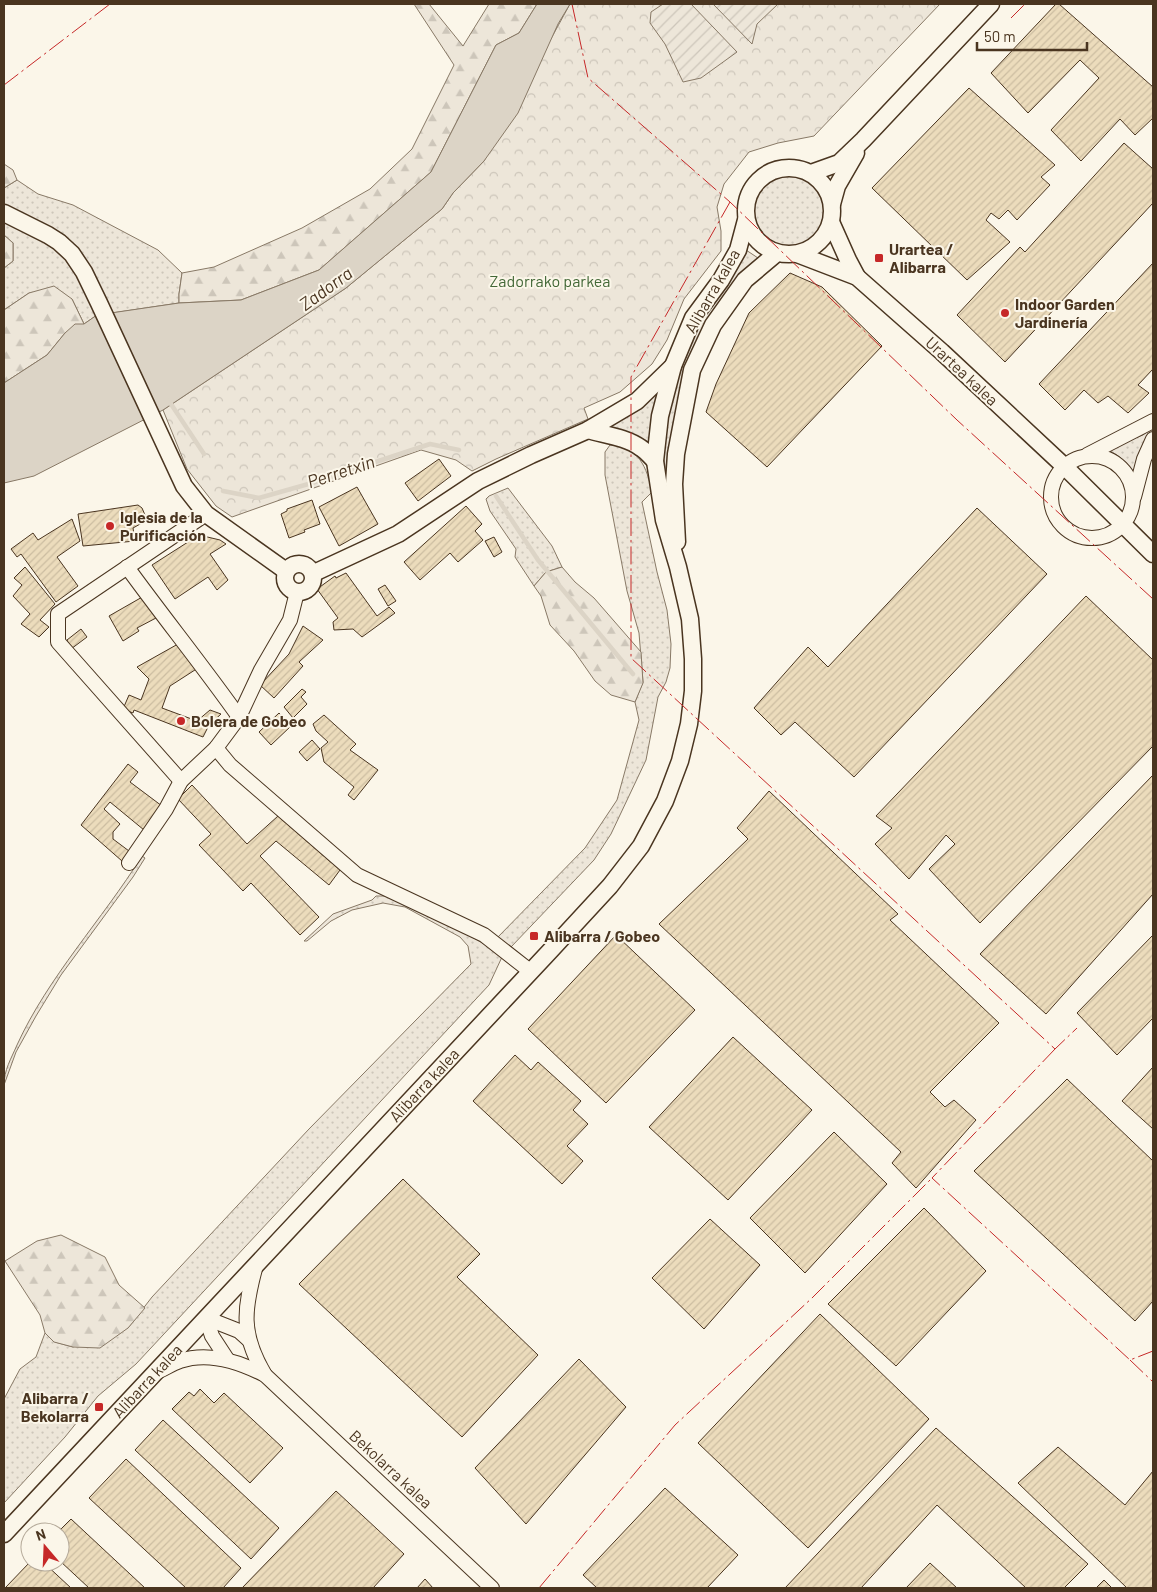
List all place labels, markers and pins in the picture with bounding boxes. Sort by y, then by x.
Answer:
place label: Urartea / Alibarra [889,239,954,276]
marker: Urartea / Alibarra [873,252,885,264]
place label: Indoor Garden Jardinería [1015,294,1115,331]
marker: Indoor Garden Jardinería [999,307,1011,319]
place label: Iglesia de la Purificación [120,507,206,544]
marker: Iglesia de la Purificación [104,520,116,532]
place label: Bolera de Gobeo [191,711,307,730]
marker: Bolera de Gobeo [175,715,187,727]
place label: Alibarra / Gobeo [544,926,660,945]
marker: Alibarra / Gobeo [528,930,540,942]
place label: Alibarra / Bekolarra [21,1388,89,1425]
marker: Alibarra / Bekolarra [93,1401,105,1413]

